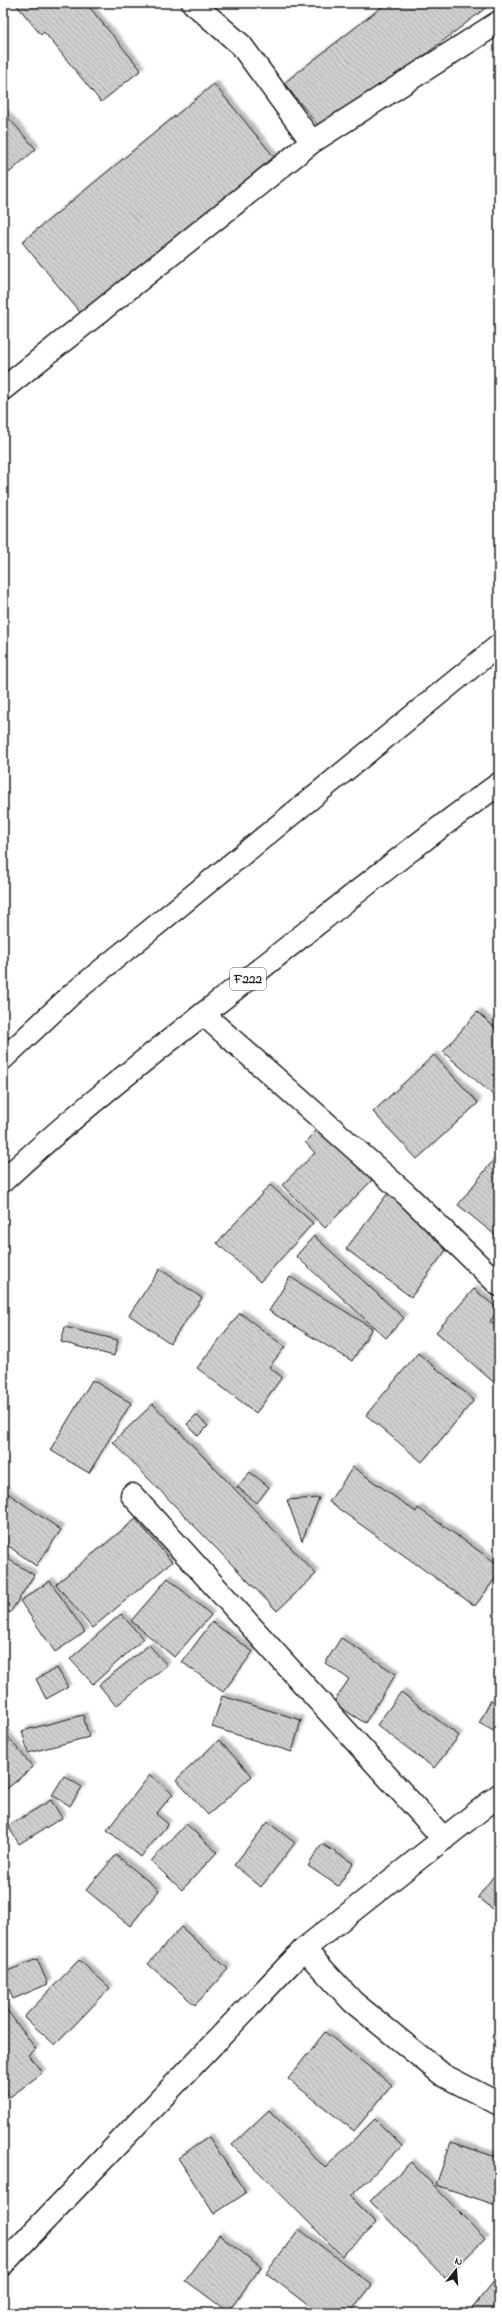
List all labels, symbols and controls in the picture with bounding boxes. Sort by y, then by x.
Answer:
road number: F222 [230,968,266,990]
north arrow [436,2250,476,2290]
text: N [453,2253,465,2270]

